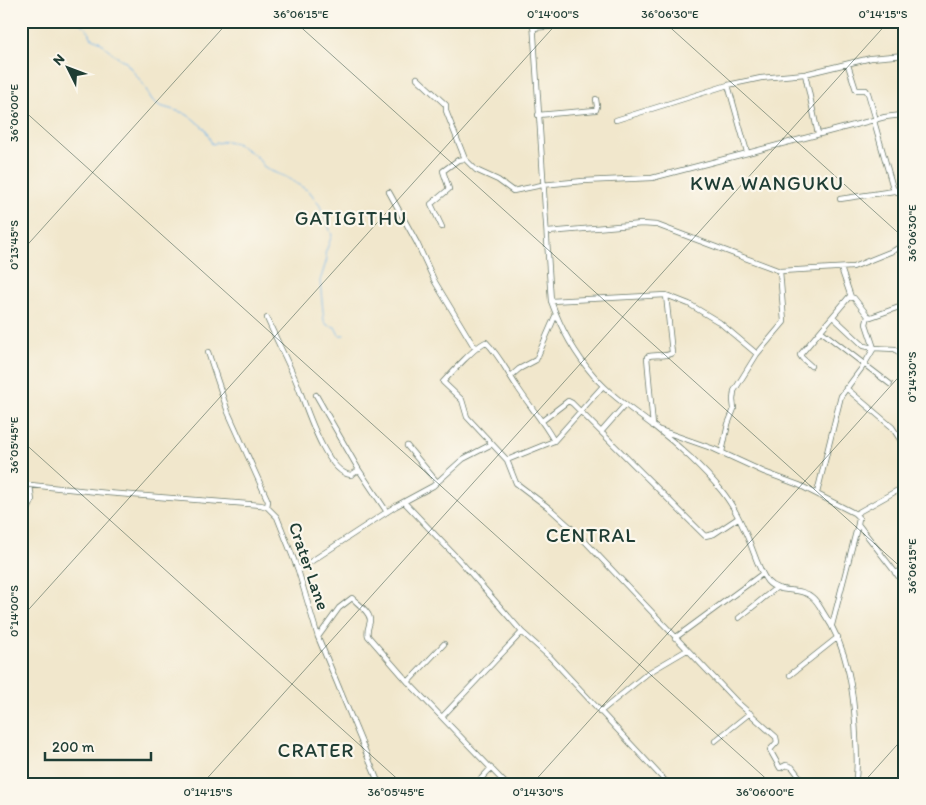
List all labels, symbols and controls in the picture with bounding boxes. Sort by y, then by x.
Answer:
text: 36°06'15"E [273,7,329,21]
text: 0°14'00"S [527,7,579,21]
text: 36°06'30"E [641,7,699,21]
text: 0°14'15"S [859,7,908,21]
north arrow [42,42,92,92]
text: N [49,50,68,69]
text: 36°06'00"E [7,84,21,142]
district label: KWA WANGUKU [690,171,844,195]
text: 36°06'30"E [905,204,919,262]
district label: GATIGITHU [295,206,407,230]
text: 0°13'45"S [7,220,21,270]
text: 0°14'30"S [905,351,919,403]
text: 36°05'45"E [7,416,21,473]
street label: Crater Lane [284,519,334,613]
district label: CENTRAL [546,523,636,547]
text: 36°06'15"E [905,538,919,594]
text: 0°14'00"S [7,585,21,637]
scale bar [45,730,151,762]
text: 200 m [52,738,95,756]
district label: CRATER [278,738,354,762]
text: 0°14'15"S [184,785,233,799]
text: 36°05'45"E [368,785,425,799]
text: 0°14'30"S [512,785,564,799]
text: 36°06'00"E [736,785,794,799]

